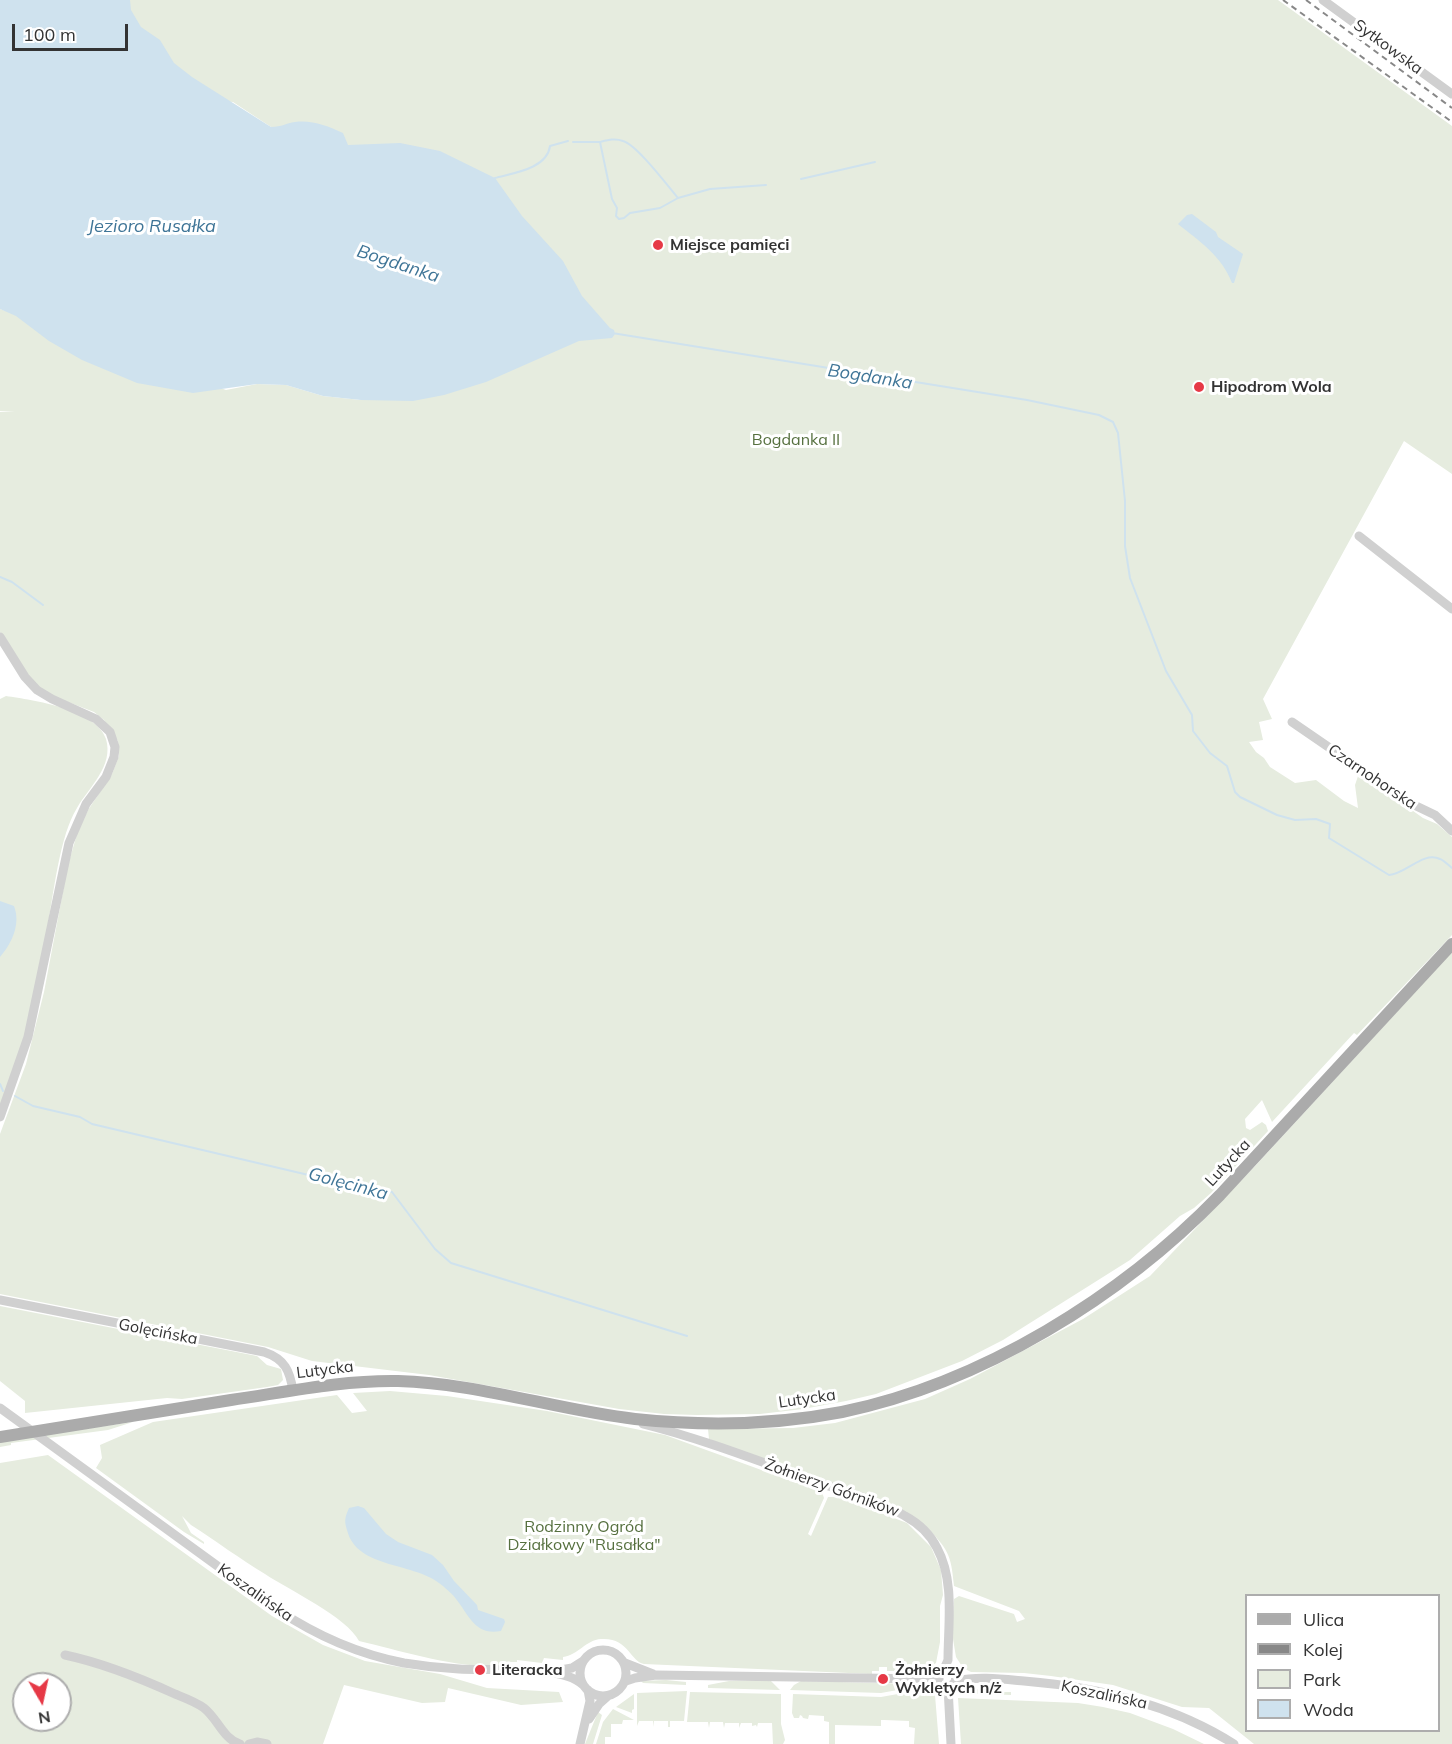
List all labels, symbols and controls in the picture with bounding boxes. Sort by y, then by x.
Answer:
scale bar [15,12,130,50]
street label: Sytkowska [1350,16,1426,78]
text: 100 m [23,23,76,46]
water label: Jezioro Rusałka [88,216,216,238]
place label: Miejsce pamięci [670,235,790,255]
marker: Miejsce pamięci [651,238,665,252]
water label: Bogdanka [354,241,442,287]
water label: Bogdanka [826,360,914,394]
place label: Hipodrom Wola [1211,377,1332,397]
marker: Hipodrom Wola [1192,380,1206,394]
park label: Bogdanka II [752,430,840,450]
street label: Czarnohorska [1324,740,1420,814]
street label: Lutycka [1201,1135,1255,1191]
water label: Golęcinka [306,1163,390,1205]
street label: Golęcińska [117,1315,199,1349]
street label: Lutycka [295,1357,355,1383]
street label: Lutycka [777,1385,837,1413]
street label: Żołnierzy Górników [762,1455,902,1521]
park label: Rodzinny Ogród Działkowy "Rusałka" [507,1517,661,1555]
street label: Koszalińska [214,1560,296,1626]
legend [1245,1594,1440,1732]
text: Ulica [1303,1608,1344,1631]
text: Kolej [1303,1638,1343,1661]
place label: Literacka [492,1660,563,1680]
place label: Żołnierzy Wyklętych n/ż [895,1660,1002,1698]
marker: Literacka [473,1663,487,1677]
text: Park [1303,1668,1341,1691]
north arrow [12,1672,72,1732]
marker: Żołnierzy Wyklętych n/ż [876,1672,890,1686]
street label: Koszalińska [1059,1677,1149,1713]
text: Woda [1303,1698,1354,1721]
text: N [37,1707,52,1729]

